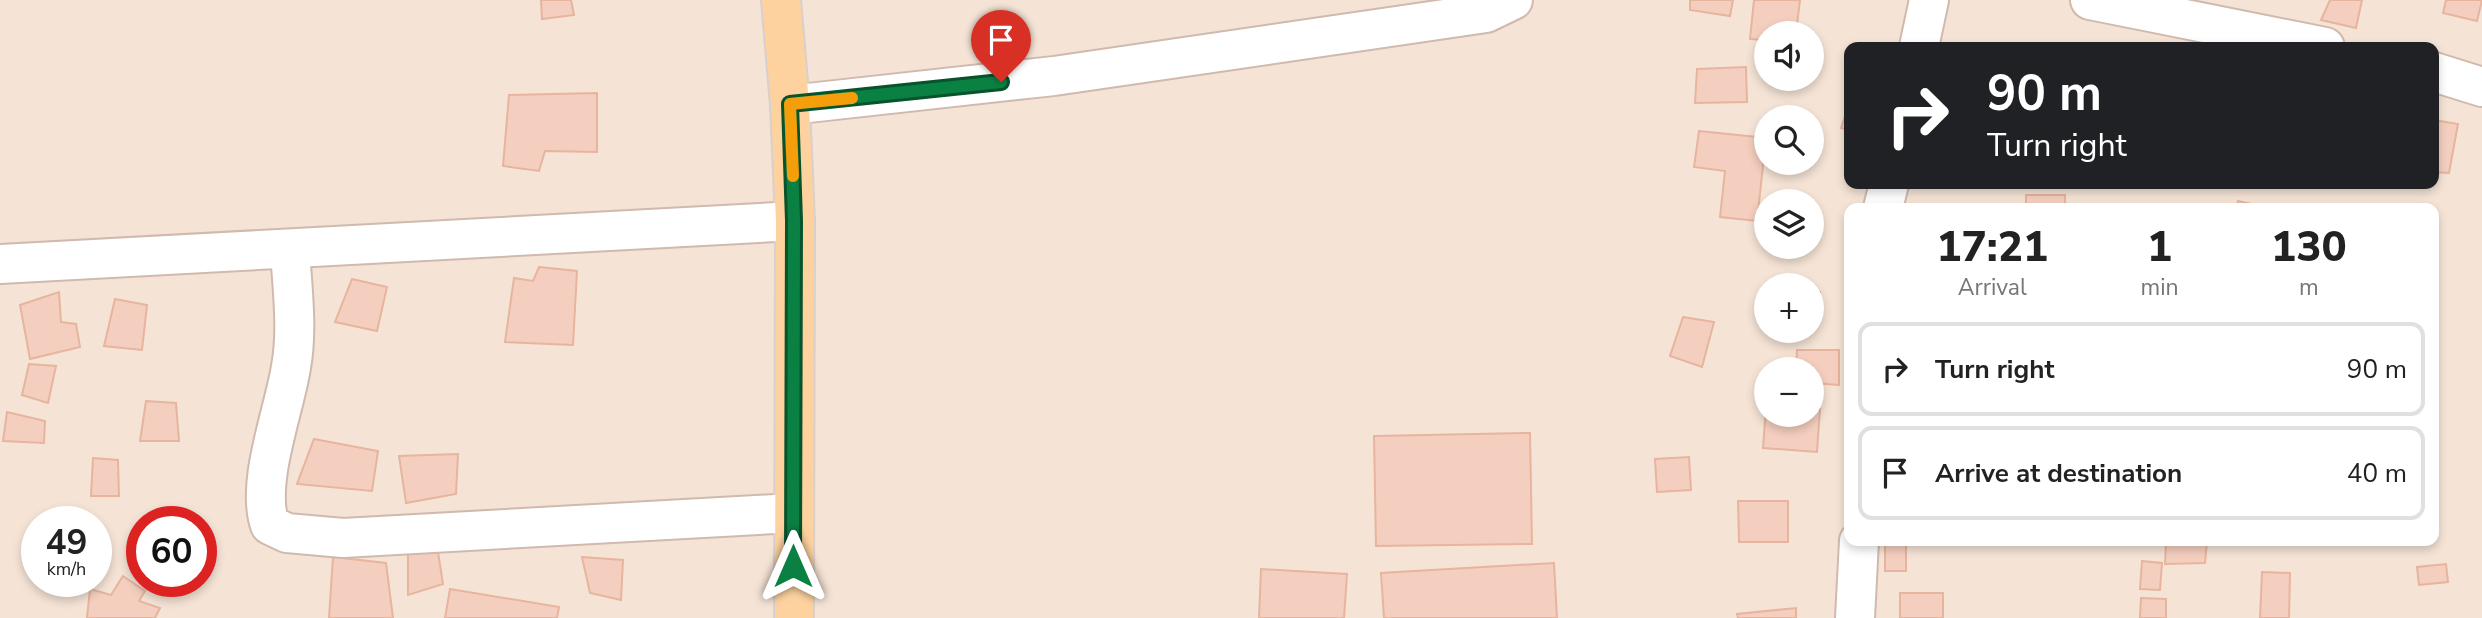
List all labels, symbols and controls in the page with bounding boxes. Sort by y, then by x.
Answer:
pin [971,10,1031,82]
icon: arrive [982,21,1020,59]
map controls [1754,21,1824,427]
button: sound [1754,21,1824,91]
text: 90 m [1987,60,2102,127]
icon: right [1872,70,1963,161]
button: search [1754,105,1824,175]
text: Turn right [1987,124,2127,167]
button: layers [1754,189,1824,259]
text: 17:21 [1936,219,2048,276]
text: 1 [2147,219,2172,276]
text: 130 [2271,219,2347,276]
text: Arrival [1958,272,2027,303]
text: min [2141,272,2179,303]
text: m [2299,272,2319,303]
button: + [1754,273,1824,343]
icon: right [1876,350,1914,388]
text: Turn right [1935,352,2054,387]
text: 90 m [2347,352,2407,387]
button: − [1754,357,1824,427]
icon: arrive [1876,454,1914,492]
text: Arrive at destination [1935,456,2182,491]
text: 40 m [2347,456,2407,491]
speed limit sign: 60 [126,506,217,597]
text: 49 [45,519,88,566]
position arrow [756,529,830,603]
text: km/h [47,557,86,581]

